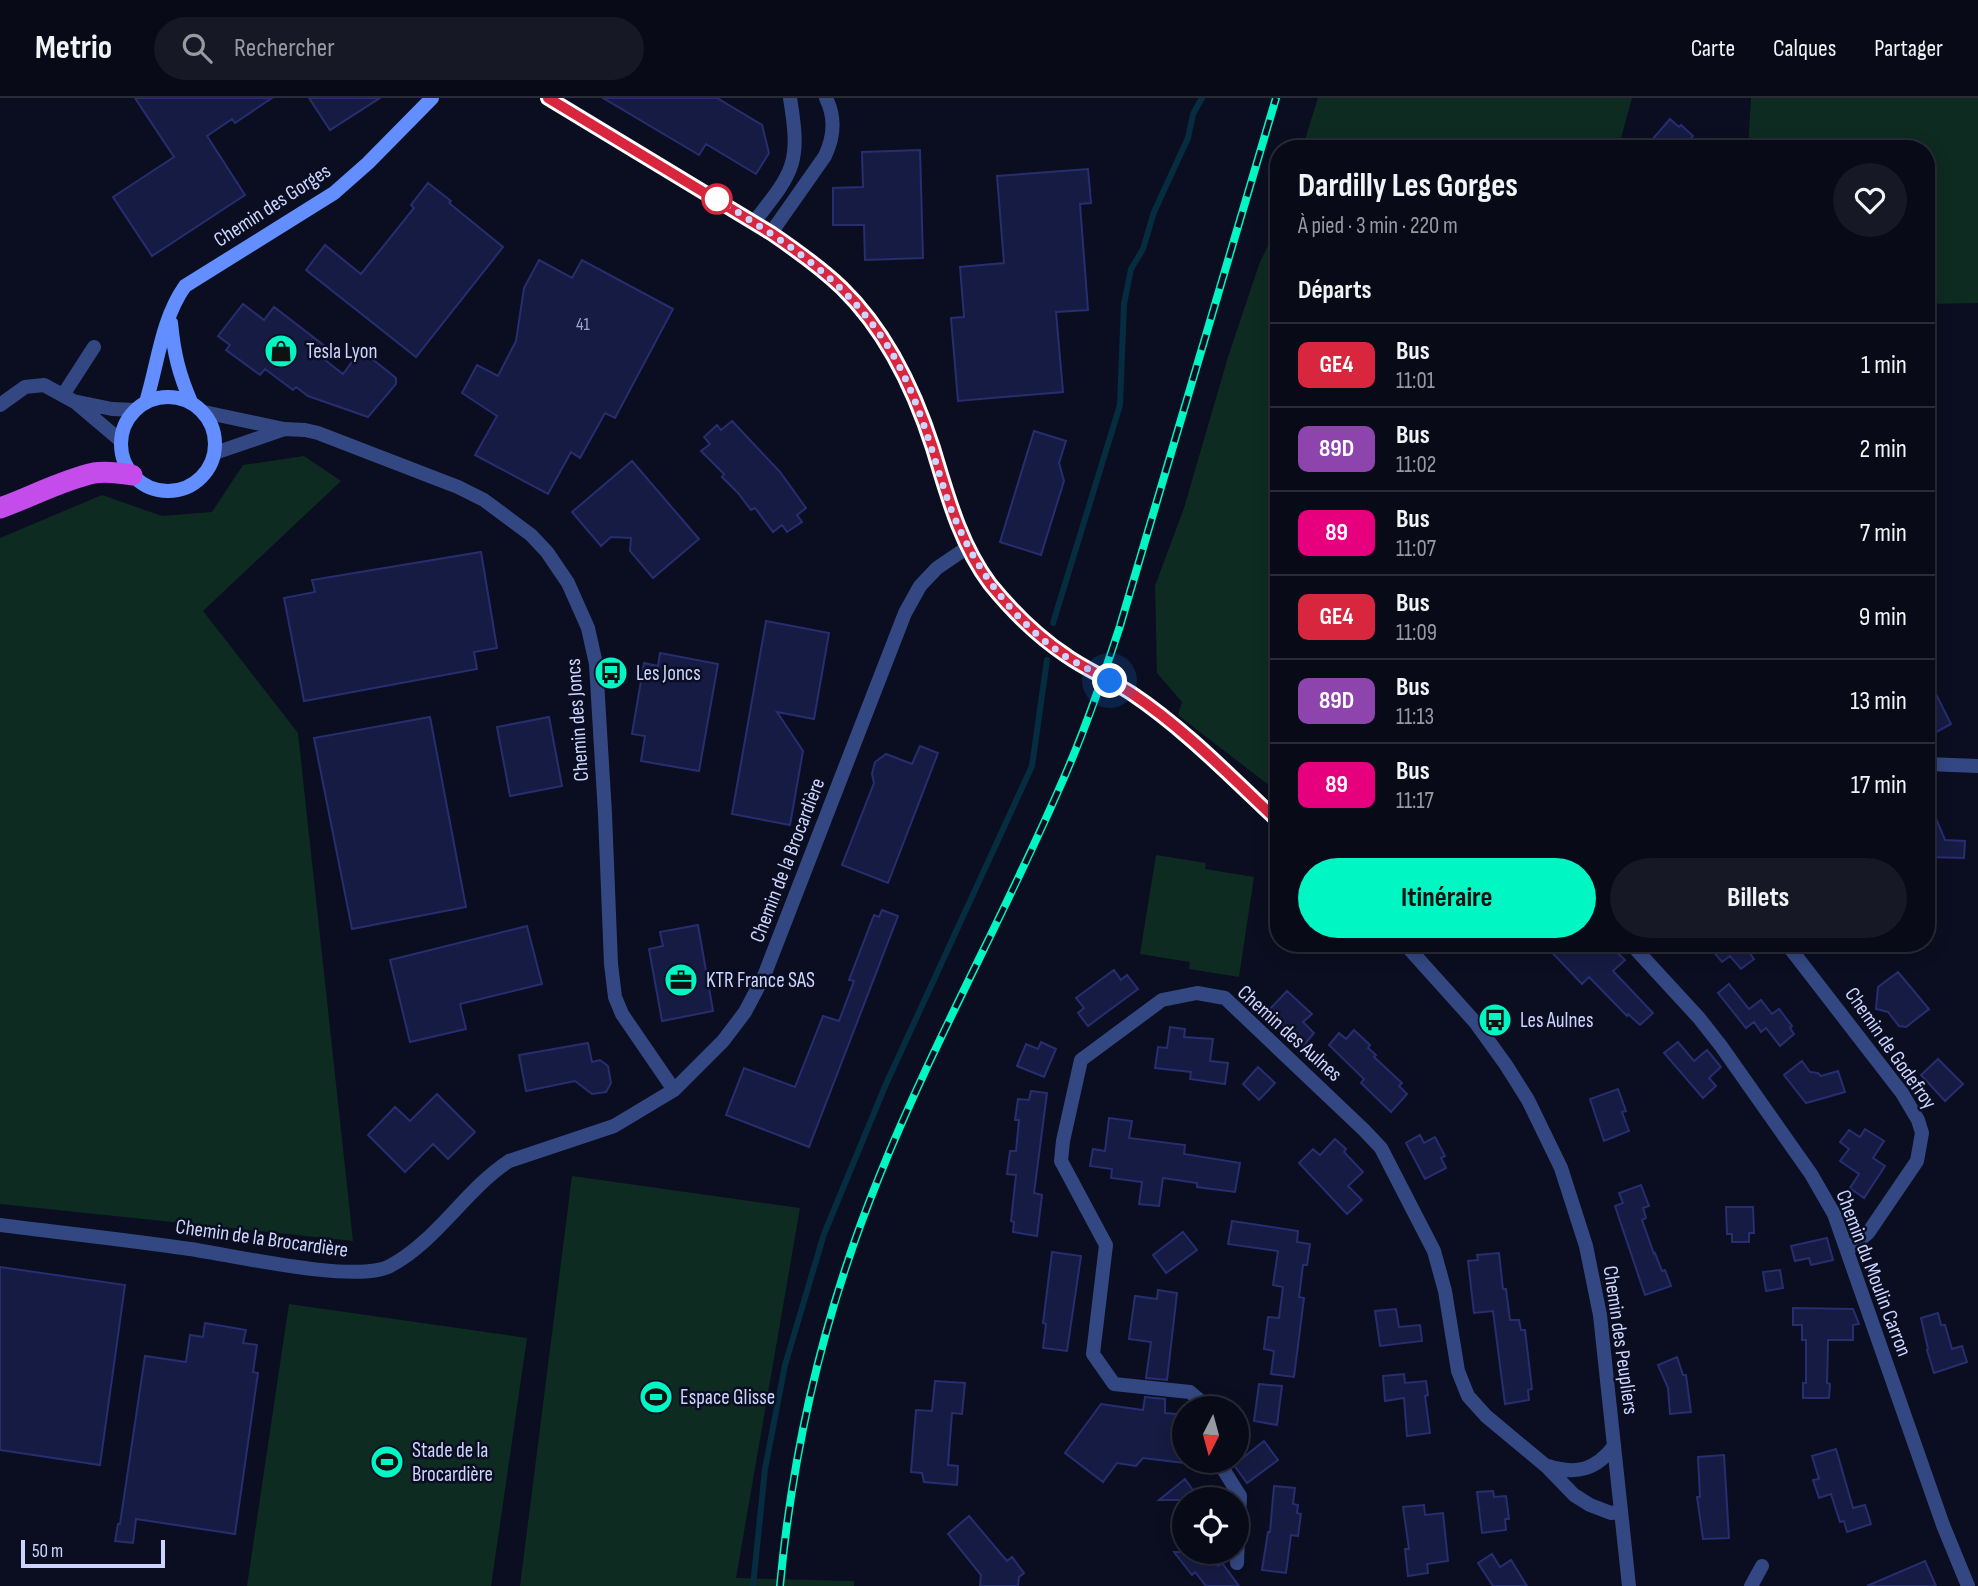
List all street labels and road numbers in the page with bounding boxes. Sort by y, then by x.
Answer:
street label: Chemin des Gorges [209,158,335,252]
street label: Chemin des Joncs [561,658,594,782]
street label: Chemin de la Brocardière [745,774,830,946]
street label: Chemin des Aulnes [1232,980,1347,1087]
street label: Chemin de Godefroy [1839,983,1942,1114]
street label: Chemin du Moulin Carron [1830,1187,1917,1360]
street label: Chemin de la Brocardière [174,1214,350,1263]
street label: Chemin des Peupliers [1598,1264,1643,1416]

